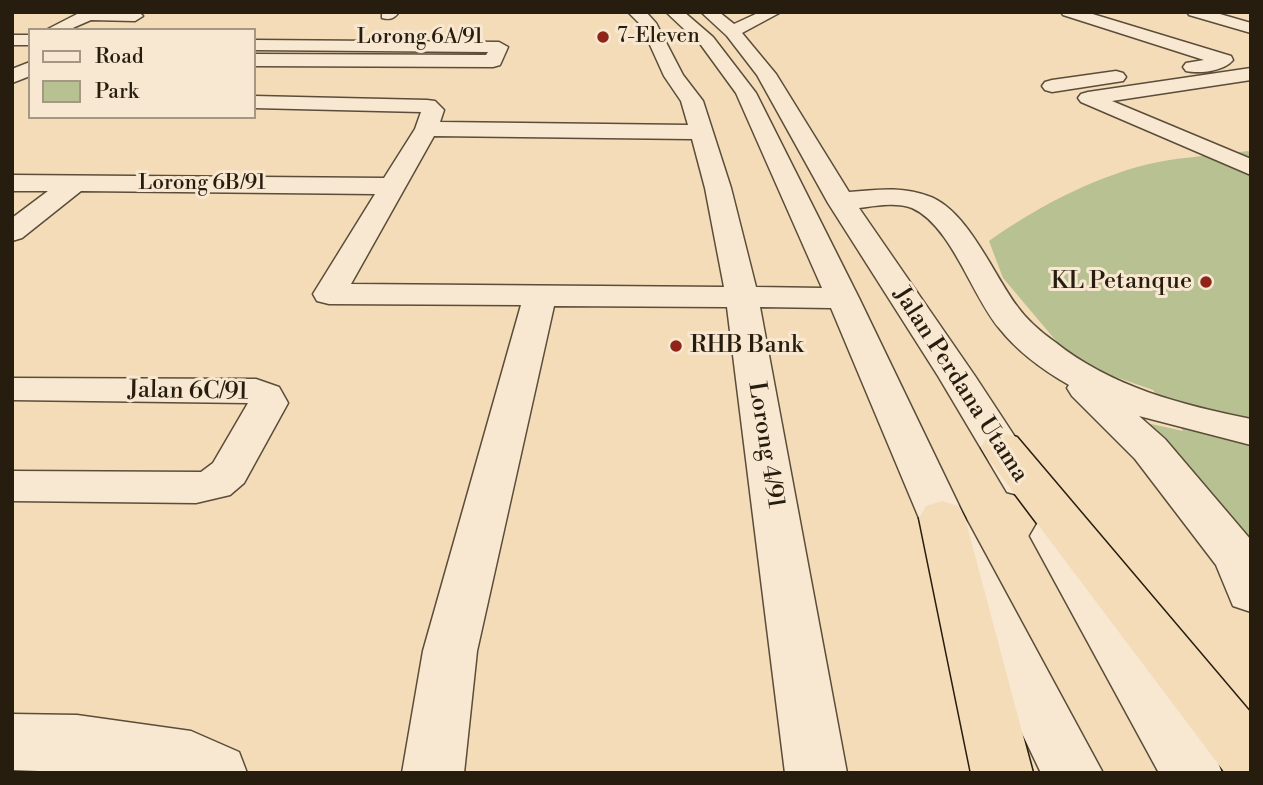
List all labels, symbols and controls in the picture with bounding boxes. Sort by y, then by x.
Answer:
place label: 7-Eleven [617,24,700,50]
street label: Lorong 6A/91 [357,25,483,51]
legend [28,28,256,119]
marker: 7-Eleven [595,29,611,45]
text: Road [95,44,144,70]
text: Park [95,79,139,105]
street label: Lorong 6B/91 [138,171,266,197]
place label: KL Petanque [1051,268,1192,296]
marker: KL Petanque [1198,274,1214,290]
street label: Jalan Perdana Utama [886,282,1034,488]
place label: RHB Bank [690,332,803,360]
marker: RHB Bank [668,338,684,354]
street label: Jalan 6C/91 [127,377,249,407]
street label: Lorong 4/91 [741,380,789,510]

